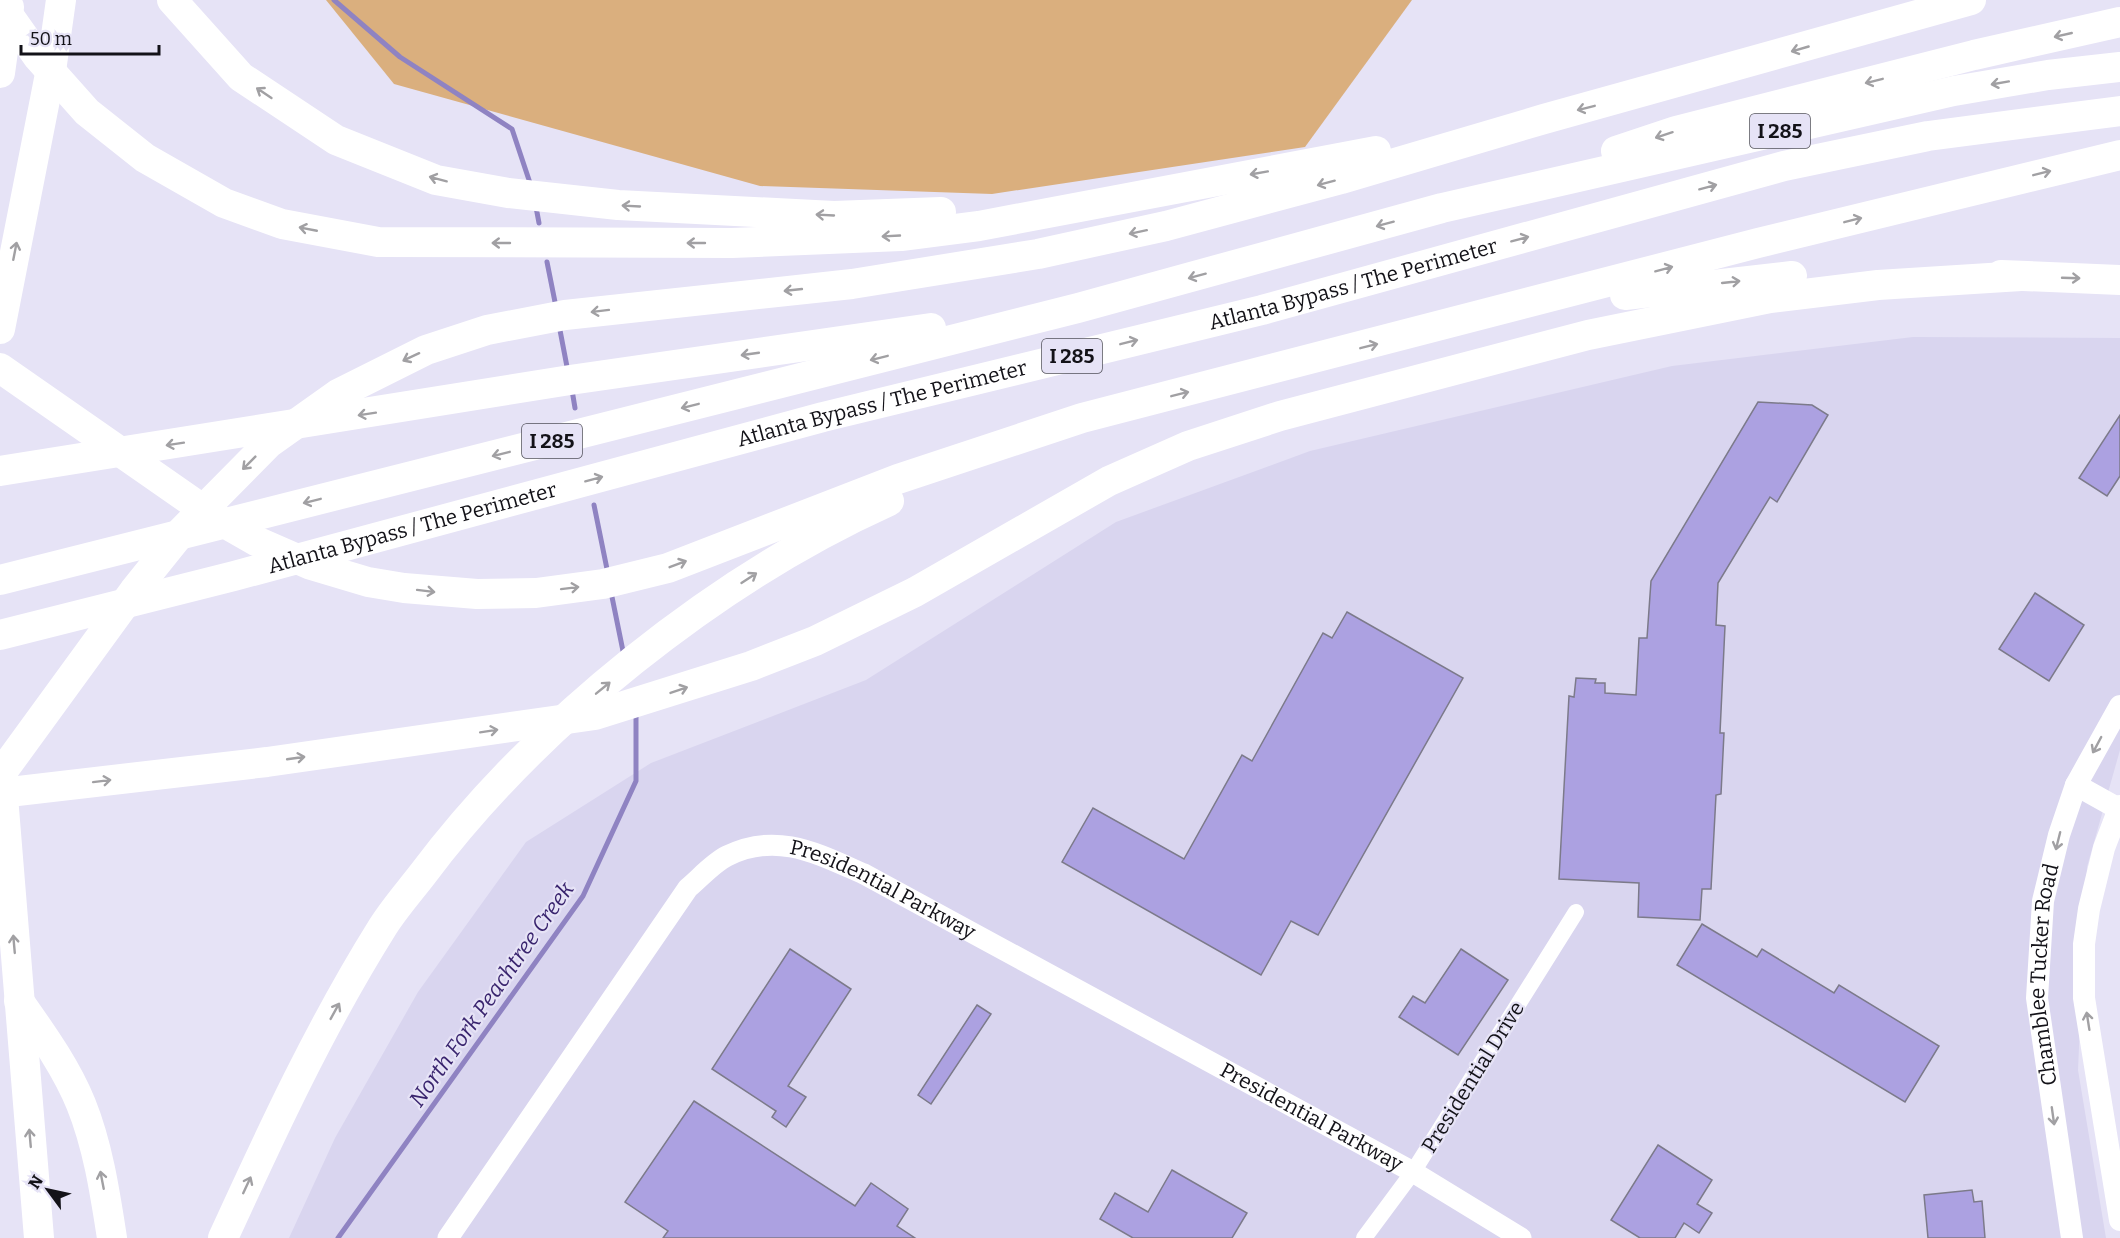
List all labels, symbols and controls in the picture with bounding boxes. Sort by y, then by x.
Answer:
scale bar [21,18,159,56]
text: 50 m [30,28,72,50]
one-way arrow [2054,29,2073,41]
one-way arrow [1791,43,1810,55]
one-way arrow [1864,75,1883,87]
one-way arrow [1990,78,2010,89]
one-way arrow [257,87,273,99]
one-way arrow [1577,103,1596,115]
road number: I 285 [1750,114,1810,148]
one-way arrow [1655,130,1674,141]
one-way arrow [2032,167,2051,179]
one-way arrow [1250,168,1269,179]
one-way arrow [429,173,448,185]
one-way arrow [1317,178,1336,189]
one-way arrow [1698,181,1717,192]
one-way arrow [621,200,641,211]
one-way arrow [816,210,836,221]
one-way arrow [1843,214,1862,226]
one-way arrow [1376,218,1395,230]
one-way arrow [298,223,318,234]
one-way arrow [1128,227,1148,238]
one-way arrow [882,231,902,242]
street label: Atlanta Bypass / The Perimeter [1206,233,1500,335]
one-way arrow [1510,233,1529,244]
one-way arrow [492,237,512,249]
one-way arrow [687,237,707,249]
one-way arrow [10,241,21,261]
one-way arrow [1654,262,1673,274]
one-way arrow [1188,270,1207,282]
one-way arrow [2060,272,2080,283]
one-way arrow [1720,276,1740,287]
one-way arrow [784,285,804,296]
one-way arrow [590,305,610,316]
one-way arrow [1119,336,1138,348]
road number: I 285 [1042,339,1102,373]
one-way arrow [1359,339,1378,351]
one-way arrow [741,348,760,359]
one-way arrow [402,351,420,363]
one-way arrow [870,353,889,365]
street label: Atlanta Bypass / The Perimeter [734,355,1030,453]
one-way arrow [1170,387,1189,399]
one-way arrow [681,401,700,412]
one-way arrow [358,408,378,419]
road number: I 285 [522,424,582,458]
one-way arrow [165,439,185,450]
one-way arrow [492,448,511,460]
one-way arrow [242,456,257,471]
one-way arrow [584,473,603,484]
street label: Atlanta Bypass / The Perimeter [265,476,559,579]
one-way arrow [303,496,322,508]
one-way arrow [668,558,687,569]
one-way arrow [740,572,757,584]
one-way arrow [559,583,579,594]
one-way arrow [415,586,435,597]
one-way arrow [595,681,611,694]
one-way arrow [669,684,688,695]
one-way arrow [479,725,498,736]
one-way arrow [2091,736,2103,753]
one-way arrow [286,753,305,764]
one-way arrow [92,775,112,786]
one-way arrow [2051,831,2063,850]
street label: Presidential Parkway [787,834,981,946]
street label: Chamblee Tucker Road [2024,861,2065,1087]
water label: North Fork Peachtree Creek [403,876,580,1112]
one-way arrow [8,934,19,954]
street label: Presidential Drive [1416,997,1530,1157]
one-way arrow [329,1003,341,1020]
one-way arrow [2082,1012,2093,1032]
street label: Presidential Parkway [1216,1057,1408,1177]
one-way arrow [2048,1106,2059,1126]
one-way arrow [25,1128,36,1148]
north arrow [18,1160,78,1220]
one-way arrow [96,1171,107,1191]
text: N [25,1172,47,1192]
one-way arrow [242,1176,253,1194]

